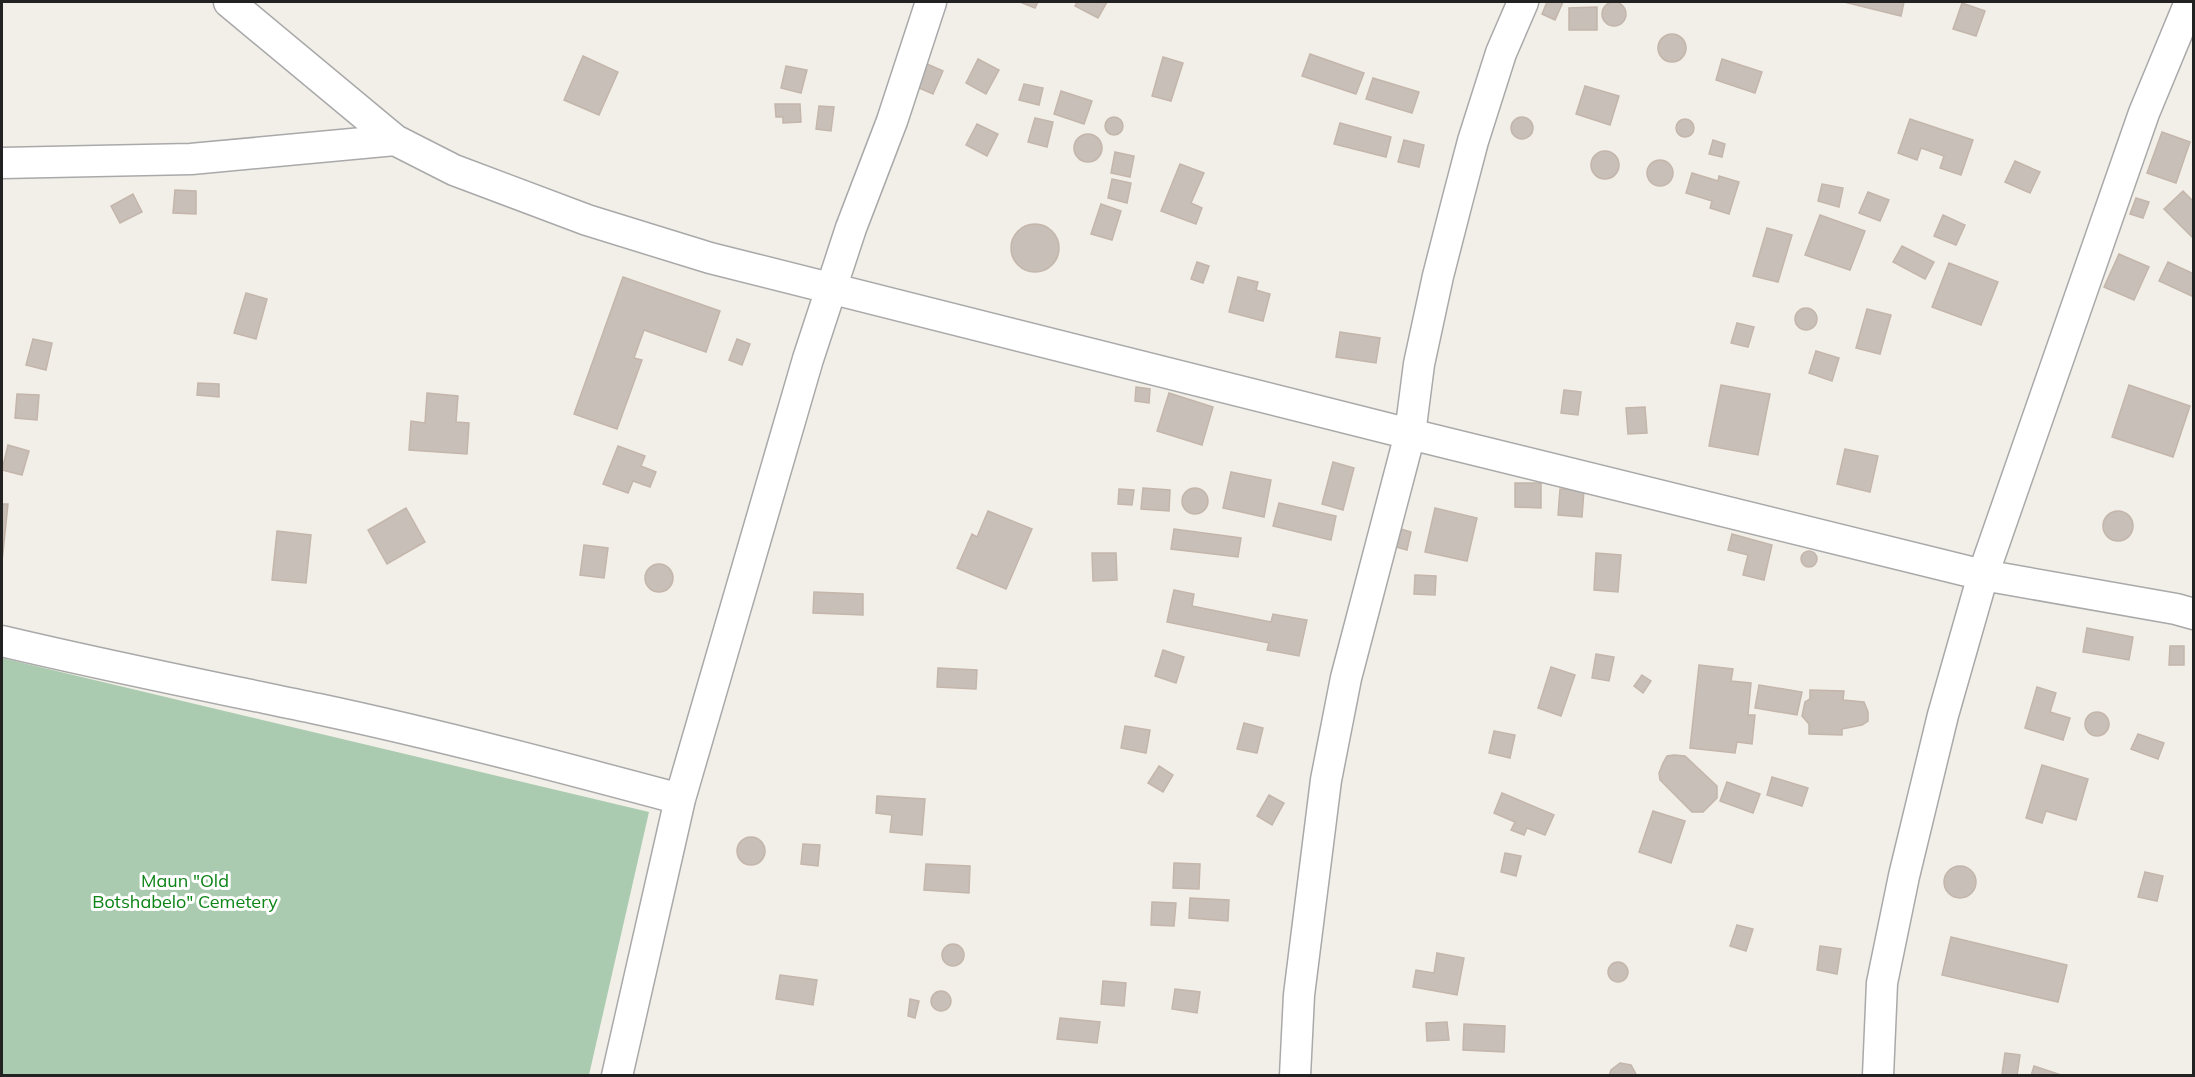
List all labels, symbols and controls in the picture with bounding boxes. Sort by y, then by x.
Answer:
park label: Maun "Old Botshabelo" Cemetery [92,869,278,913]

